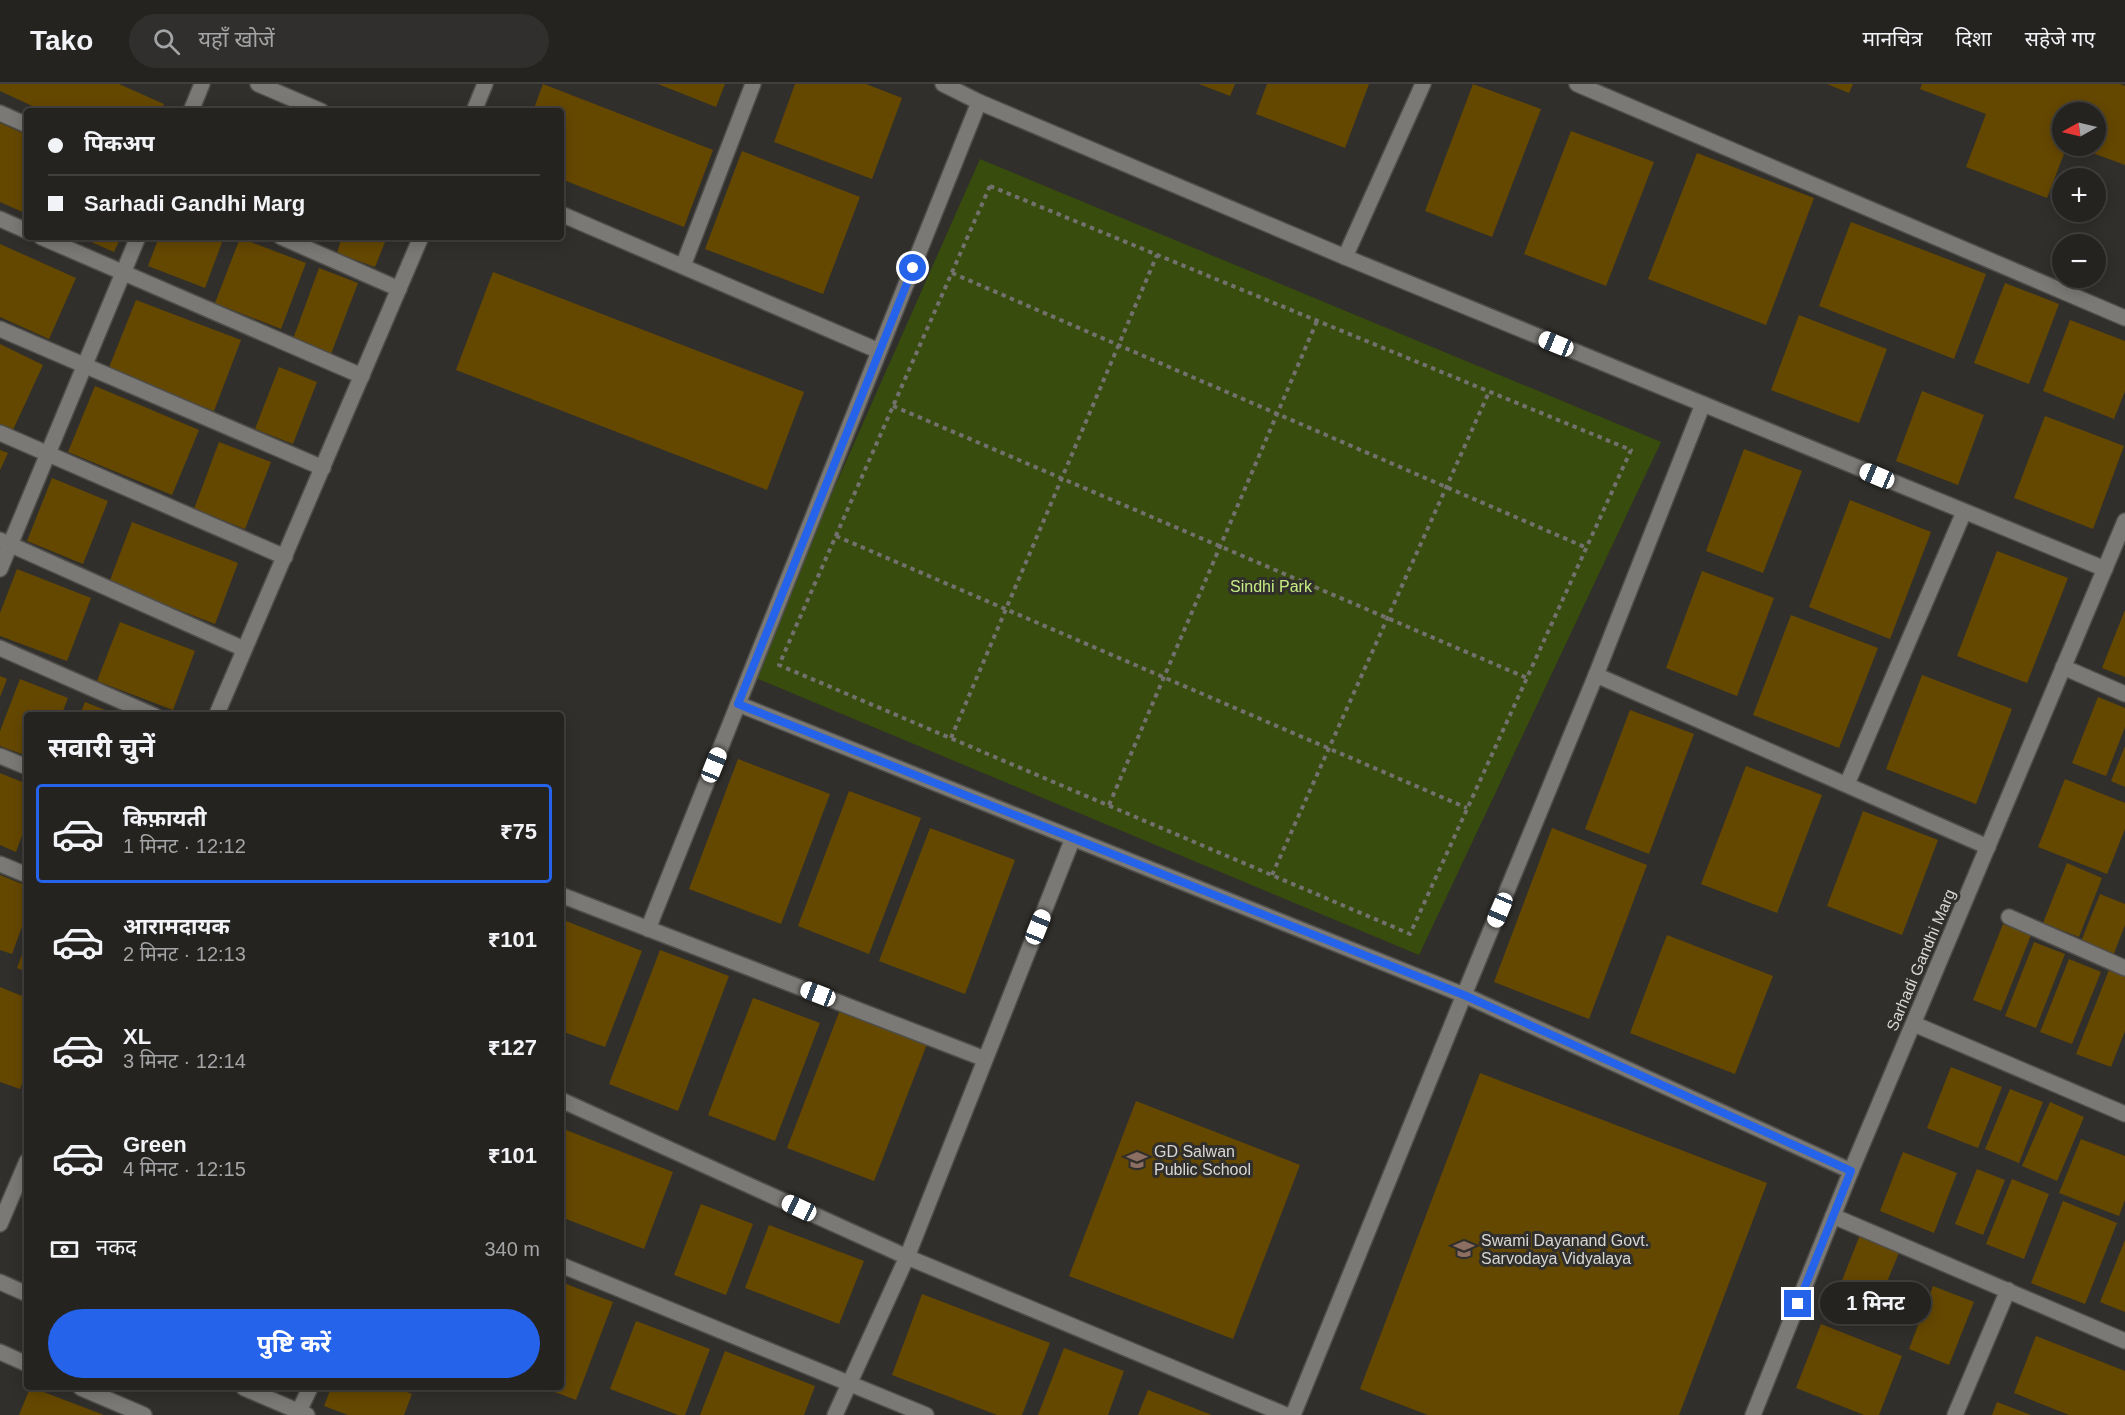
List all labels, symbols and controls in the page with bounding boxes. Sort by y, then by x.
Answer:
search box [129,14,549,68]
text: Tako [30,25,93,56]
icon: search [150,25,183,58]
text: यहाँ खोजें [198,27,275,52]
text: मानचित्र [1862,27,1922,50]
text: दिशा [1955,27,1992,50]
text: सहेजे गए [2025,27,2095,50]
north arrow [2052,102,2106,156]
map controls [2052,102,2106,288]
text: पिकअप [84,131,155,156]
button: + [2052,168,2106,222]
text: Sarhadi Gandhi Marg [84,191,305,216]
button: − [2052,234,2106,288]
route start [899,254,926,281]
car [1536,329,1576,359]
car [1857,461,1897,491]
park label: Sindhi Park [1230,578,1313,595]
text: सवारी चुनें [48,733,155,763]
car [699,745,729,785]
text: किफ़ायती [123,806,207,831]
icon: car [51,807,105,861]
text: ₹75 [500,819,537,844]
text: 1 मिनट · 12:12 [123,835,246,857]
street label: Sarhadi Gandhi Marg [1883,887,1959,1033]
car [1485,890,1515,930]
car [1023,907,1053,947]
text: आरामदायक [123,914,230,939]
icon: car [51,915,105,969]
text: ₹101 [488,927,537,952]
text: 2 मिनट · 12:13 [123,943,246,965]
car [798,979,838,1009]
icon: car [51,1023,105,1077]
text: XL [123,1024,151,1049]
text: ₹127 [488,1035,537,1060]
text: 3 मिनट · 12:14 [123,1050,246,1072]
icon: car [51,1131,105,1185]
text: Green [123,1132,187,1157]
text: ₹101 [488,1143,537,1168]
place label: GD Salwan Public School [1154,1143,1251,1178]
school or university icon: GD Salwan Public School [1125,1148,1149,1172]
text: 4 मिनट · 12:15 [123,1158,246,1180]
car [779,1192,819,1224]
place label: Swami Dayanand Govt. Sarvodaya Vidyalaya [1481,1232,1649,1267]
icon: cash [48,1233,81,1266]
text: नकद [96,1235,137,1260]
school or university icon: Swami Dayanand Govt. Sarvodaya Vidyalaya [1452,1237,1476,1261]
text: 340 m [484,1238,540,1260]
callout: 1 मिनट [1819,1283,1930,1325]
route end [1784,1290,1811,1317]
text: 1 मिनट [1846,1292,1905,1314]
button: पुष्टि करें [48,1309,540,1378]

